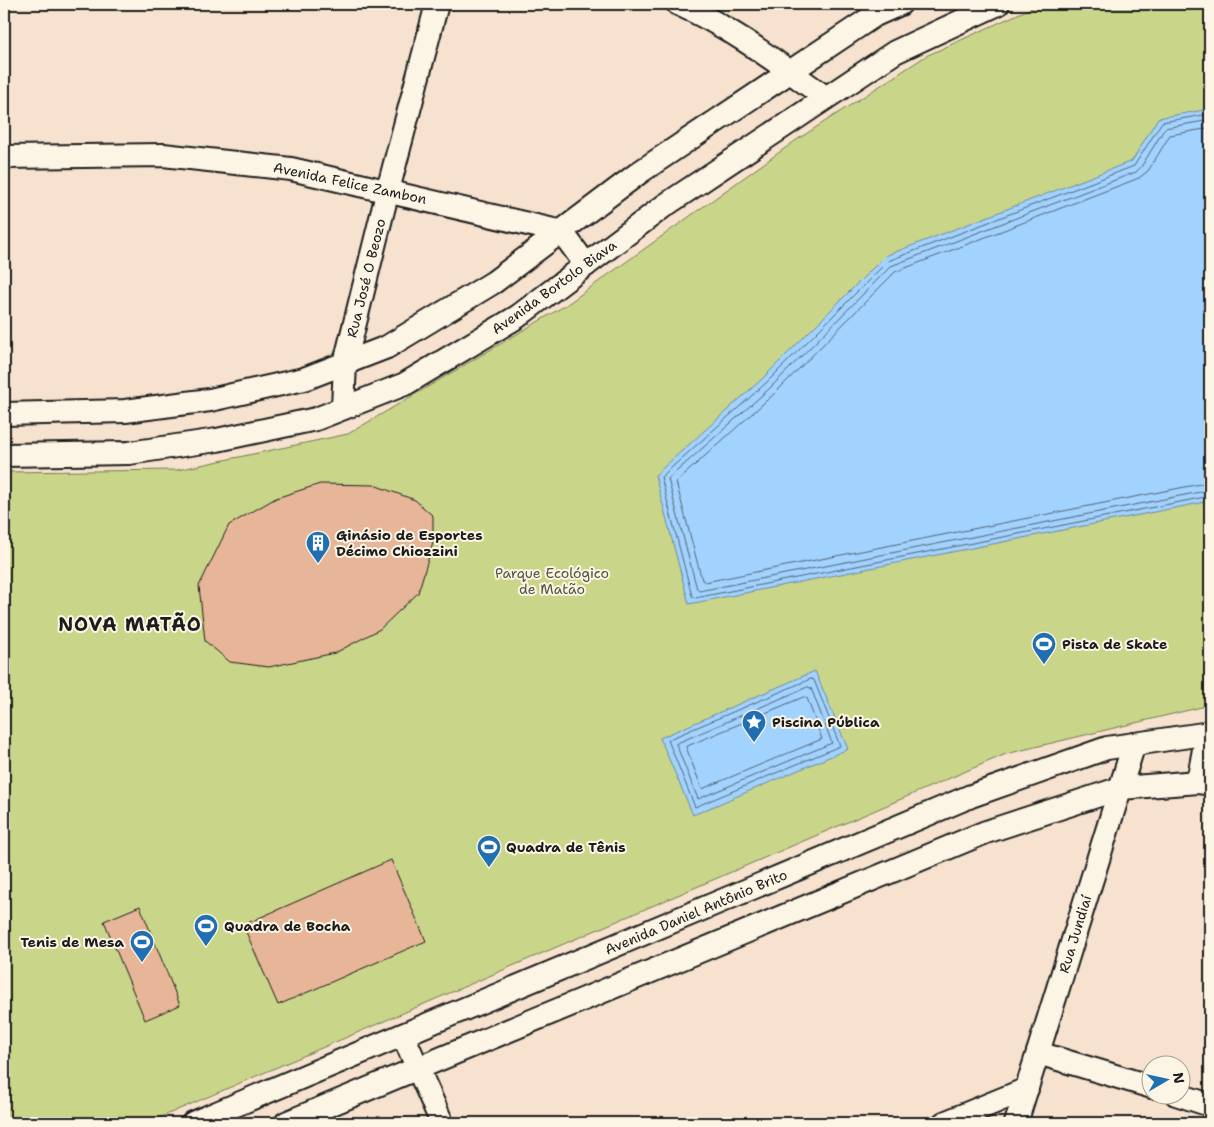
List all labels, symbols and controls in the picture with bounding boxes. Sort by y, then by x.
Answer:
street label: Avenida Felice Zambon [272,158,429,208]
street label: Rua José O Beozo [342,217,390,339]
street label: Avenida Bortolo Biava [488,236,620,338]
place label: Ginásio de Esportes Décimo Chiozzini [336,526,483,560]
building icon: Ginásio de Esportes Décimo Chiozzini [305,530,331,564]
park label: Parque Ecológico de Matão [495,564,609,598]
district label: NOVA MATÃO [58,612,202,637]
sports icon: Pista de Skate [1031,631,1057,665]
place label: Pista de Skate [1062,635,1167,653]
place icon: Piscina Pública [741,709,767,743]
place label: Piscina Pública [772,713,880,731]
sports icon: Quadra de Tênis [476,834,502,868]
place label: Quadra de Tênis [506,838,626,856]
street label: Avenida Daniel Antônio Brito [602,865,790,959]
street label: Rua Jundiaí [1055,893,1095,975]
sports icon: Quadra de Bocha [193,913,219,947]
place label: Quadra de Bocha [224,917,351,935]
sports icon: Tenis de Mesa [129,929,155,963]
place label: Tenis de Mesa [20,933,124,951]
north arrow [1142,1054,1192,1104]
text: N [1169,1071,1189,1085]

